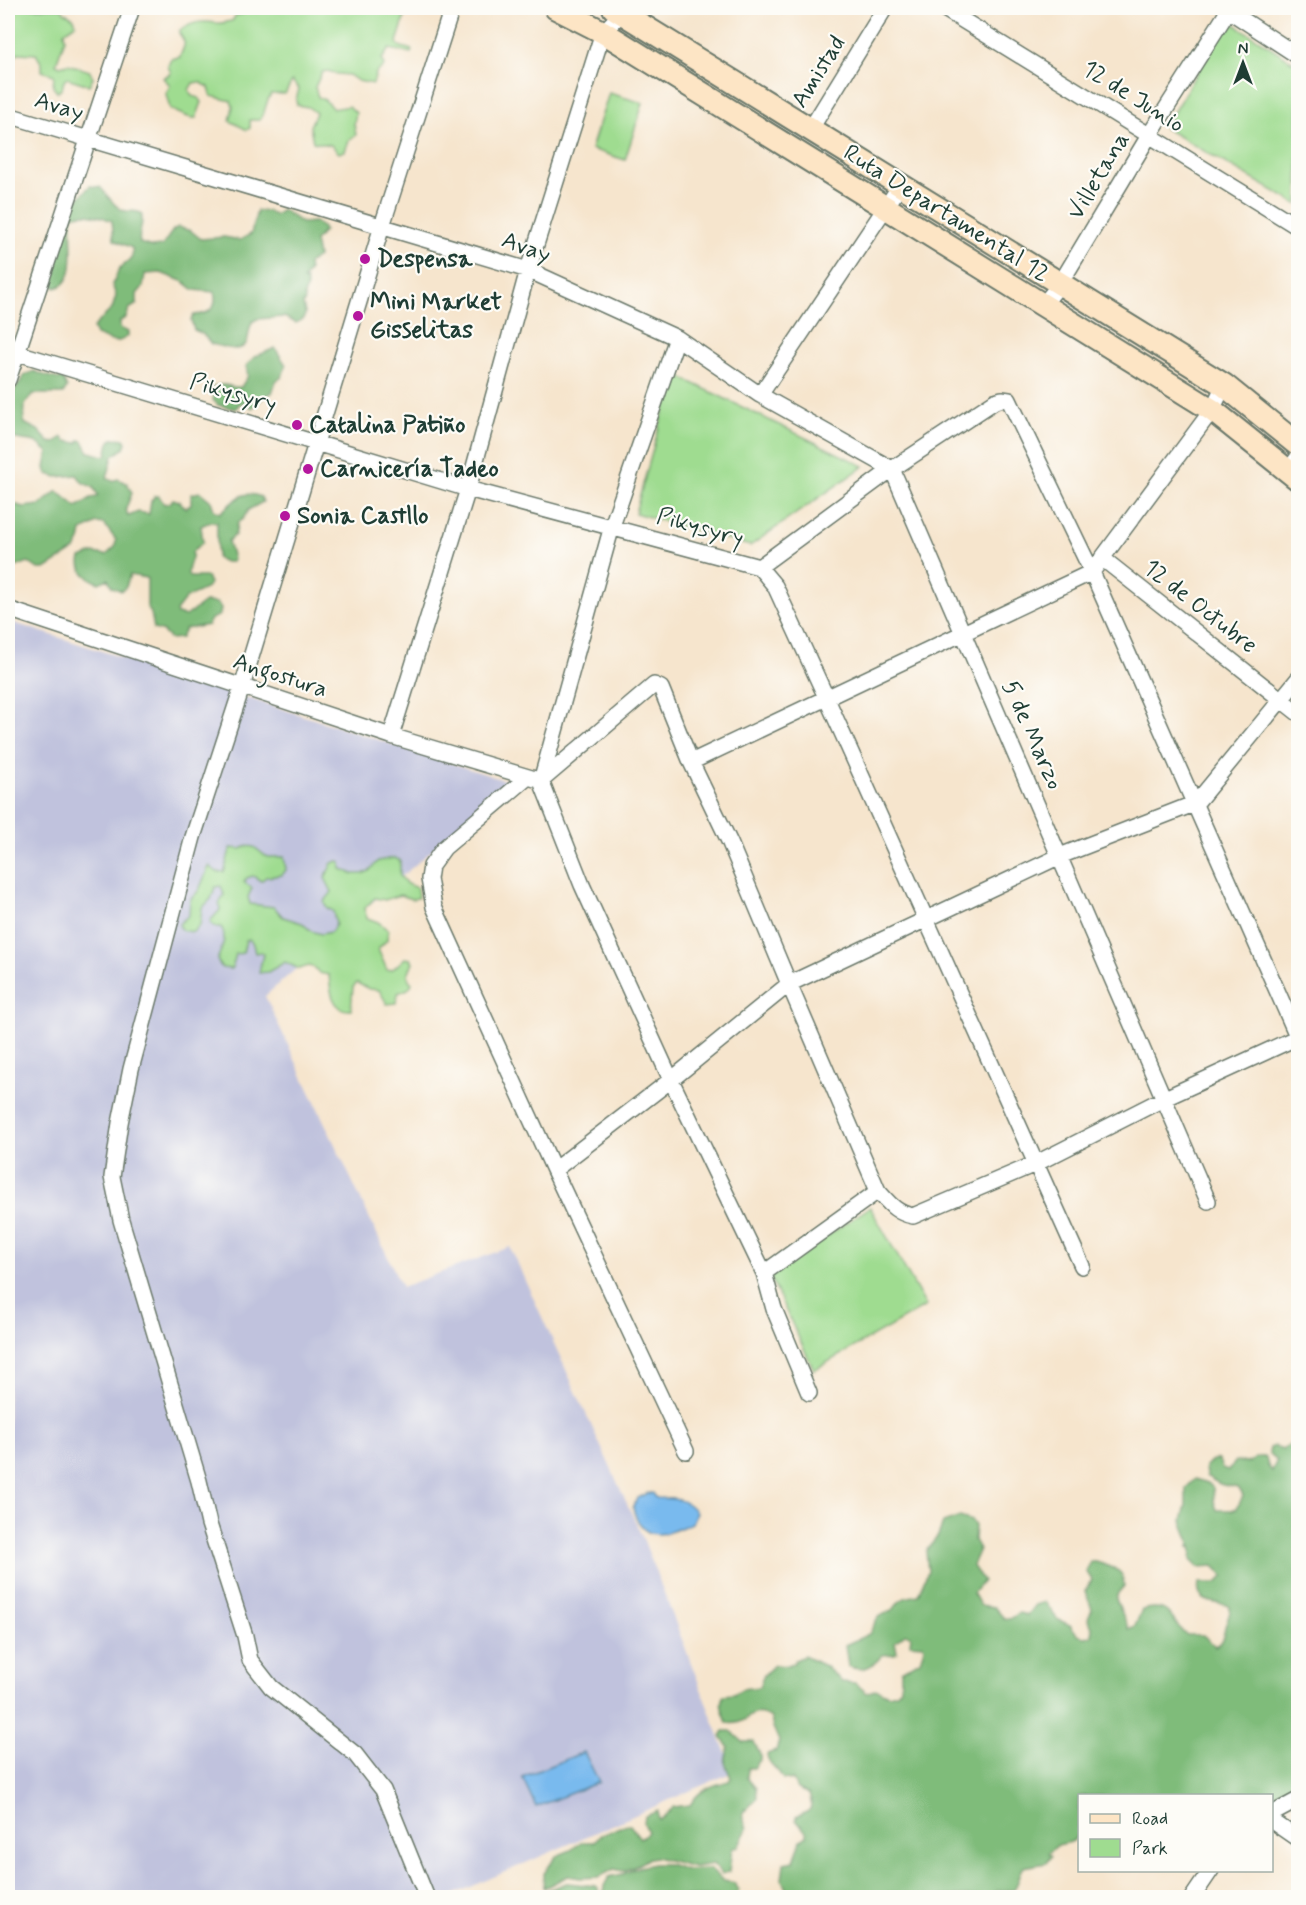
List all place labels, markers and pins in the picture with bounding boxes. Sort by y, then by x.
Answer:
place label: Despensa [377,244,473,275]
marker: Despensa [358,252,372,266]
place label: Mini Market Gisselitas [370,287,503,346]
marker: Mini Market Gisselitas [351,309,365,323]
place label: Catalina Patiño [309,410,465,441]
marker: Catalina Patiño [290,418,304,432]
place label: Carnicería Tadeo [320,454,499,485]
marker: Carnicería Tadeo [301,462,315,476]
place label: Sonia Castllo [297,501,429,532]
marker: Sonia Castllo [278,509,292,523]

